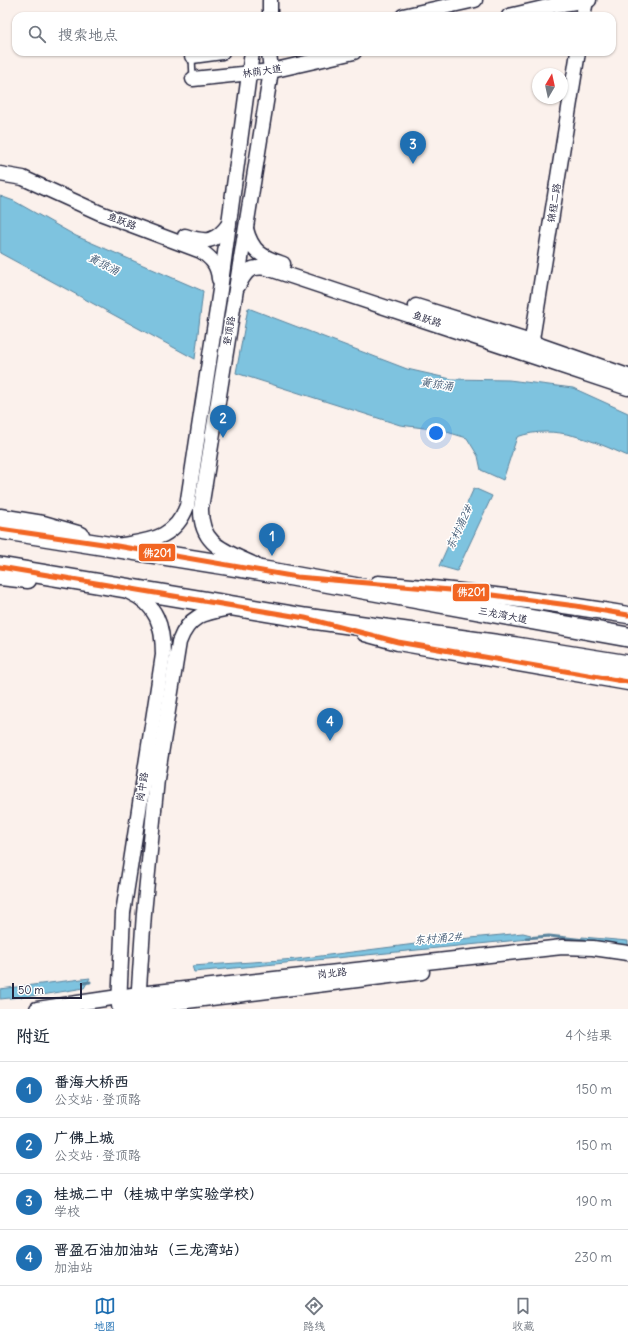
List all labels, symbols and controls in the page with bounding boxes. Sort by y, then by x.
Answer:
search box [12,12,616,56]
icon: search [26,23,48,45]
text: 搜索地点 [58,25,118,44]
street label: 林荫大道 [241,62,283,80]
north arrow [532,68,568,104]
pin: 3 [400,131,426,164]
street label: 锦程二路 [544,182,564,224]
street label: 鱼跃路 [106,210,138,232]
water label: 黄猄涌 [86,250,123,278]
street label: 鱼跃路 [411,308,443,330]
street label: 登顶路 [220,315,238,347]
water label: 黄猄涌 [420,375,455,394]
pin: 2 [210,405,236,438]
your location [426,423,446,443]
water label: 东村涌2# [443,501,476,552]
pin: 1 [259,523,285,556]
line badge: 佛201 [138,543,176,562]
text: 佛201 [143,546,171,560]
line badge: 佛201 [452,583,490,602]
text: 佛201 [457,585,485,599]
street label: 三龙湾大道 [477,604,529,626]
pin: 4 [317,708,343,741]
street label: 岗中路 [133,771,151,803]
water label: 东村涌2# [414,929,464,947]
street label: 岗北路 [316,965,348,981]
scale bar [12,981,82,1000]
text: 50 m [18,983,44,997]
text: 附近 [16,1025,50,1047]
text: 4个结果 [565,1027,612,1044]
text: 番海大桥西 [54,1072,129,1091]
text: 1 [26,1081,32,1098]
text: 150 m [576,1081,612,1098]
text: 公交站 · 登顶路 [54,1091,141,1108]
text: 广佛上城 [54,1128,114,1147]
text: 2 [25,1137,33,1154]
text: 150 m [576,1137,612,1154]
text: 公交站 · 登顶路 [54,1147,141,1164]
text: 桂城二中（桂城中学实验学校） [54,1184,264,1203]
text: 3 [25,1193,33,1210]
text: 190 m [576,1193,612,1210]
text: 学校 [54,1203,80,1220]
text: 晋盈石油加油站（三龙湾站） [54,1240,249,1259]
text: 4 [25,1249,33,1266]
text: 230 m [574,1249,612,1266]
text: 加油站 [54,1259,93,1276]
tab: 地图 [94,1295,116,1333]
tab: 路线 [303,1295,325,1333]
tab: 收藏 [512,1295,534,1333]

